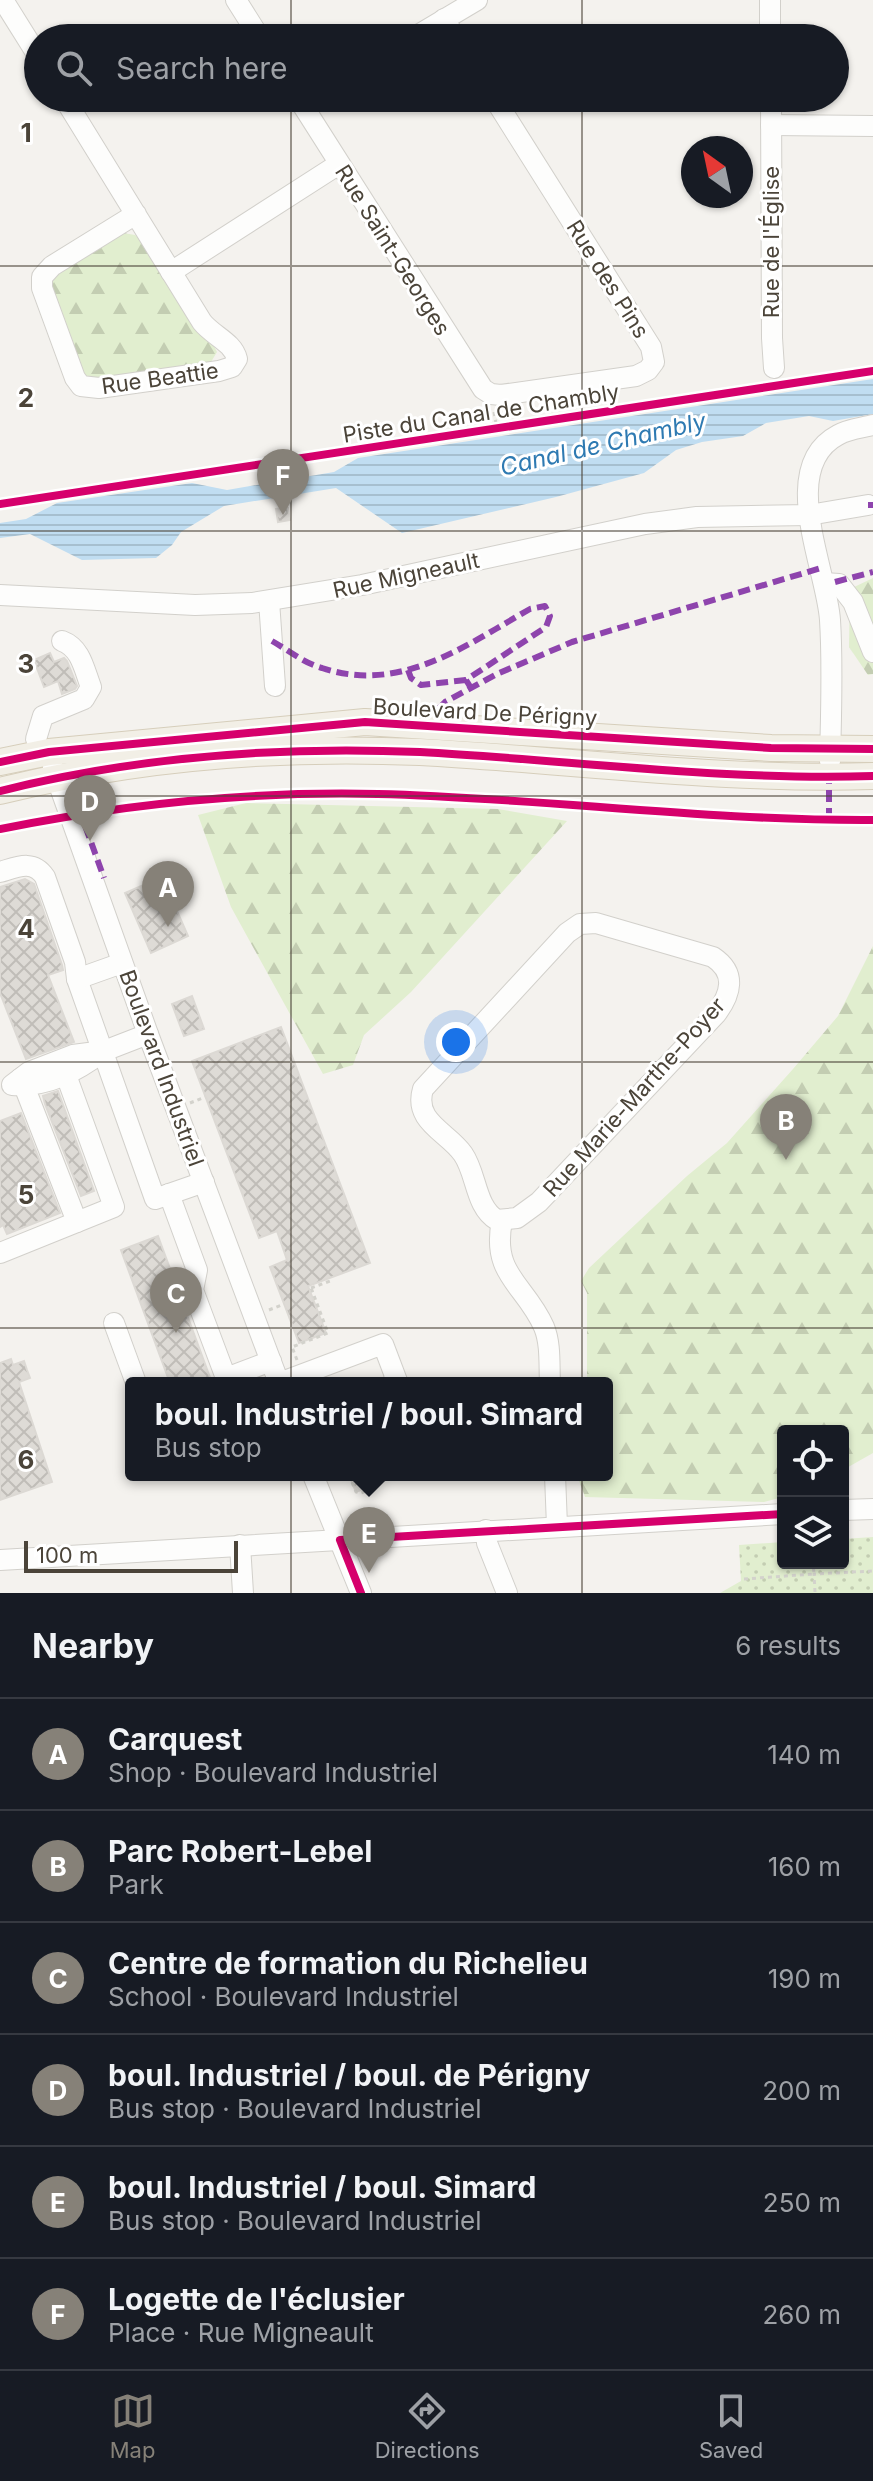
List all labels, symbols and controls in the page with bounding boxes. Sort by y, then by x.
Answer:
search box [24,24,849,112]
icon: search [52,46,96,90]
text: Search here [116,50,288,86]
text: 1 [20,117,32,148]
north arrow [681,136,753,208]
street label: Rue Saint-Georges [330,160,456,340]
street label: Rue de l'Église [758,166,784,318]
street label: Rue des Pins [561,215,655,343]
street label: Rue Beattie [100,357,220,399]
street label: Piste du Canal de Chambly [341,378,621,448]
text: 2 [18,382,34,413]
water label: Canal de Chambly [497,406,709,482]
pin: F [257,449,309,515]
street label: Rue Migneault [330,547,482,603]
text: 3 [18,648,34,679]
street label: Boulevard De Périgny [372,693,598,731]
pin: D [64,775,116,841]
pin: A [142,861,194,927]
text: 4 [17,913,35,944]
street label: Boulevard Industriel [114,966,210,1170]
street label: Rue Marie-Marthe-Poyer [538,992,730,1202]
your location [436,1022,476,1062]
pin: B [760,1094,812,1160]
text: 5 [18,1179,34,1210]
pin: C [150,1267,202,1333]
popup [125,1377,613,1481]
text: boul. Industriel / boul. Simard [155,1396,583,1432]
map controls [777,1425,849,1569]
button: locate [777,1425,849,1497]
text: Bus stop [155,1432,262,1463]
text: 6 [18,1444,34,1475]
button: layers [777,1497,849,1569]
pin: E [343,1507,395,1573]
scale bar [24,1537,238,1573]
text: 100 m [36,1542,98,1568]
text: Nearby [32,1625,154,1666]
text: 6 results [735,1630,841,1661]
text: Carquest [108,1721,242,1757]
text: A [48,1739,68,1770]
text: 140 m [767,1739,841,1770]
text: Shop · Boulevard Industriel [108,1757,438,1788]
text: Parc Robert-Lebel [108,1833,372,1869]
text: B [49,1851,67,1882]
text: 160 m [768,1851,841,1882]
text: Park [108,1869,164,1900]
text: Centre de formation du Richelieu [108,1945,588,1981]
text: C [48,1963,68,1994]
text: 190 m [768,1963,841,1994]
text: School · Boulevard Industriel [108,1981,459,2012]
text: boul. Industriel / boul. de Périgny [108,2057,590,2093]
text: D [49,2075,67,2106]
text: 200 m [762,2075,841,2106]
text: Bus stop · Boulevard Industriel [108,2093,481,2124]
text: boul. Industriel / boul. Simard [108,2169,537,2205]
text: E [50,2187,66,2218]
text: 250 m [763,2187,841,2218]
text: Bus stop · Boulevard Industriel [108,2205,481,2236]
text: Logette de l'éclusier [108,2281,405,2317]
text: F [50,2299,66,2330]
text: 260 m [763,2299,841,2330]
text: Place · Rue Migneault [108,2317,374,2348]
tab: Map [110,2389,155,2463]
tab: Directions [375,2389,480,2463]
tab: Saved [699,2389,763,2463]

